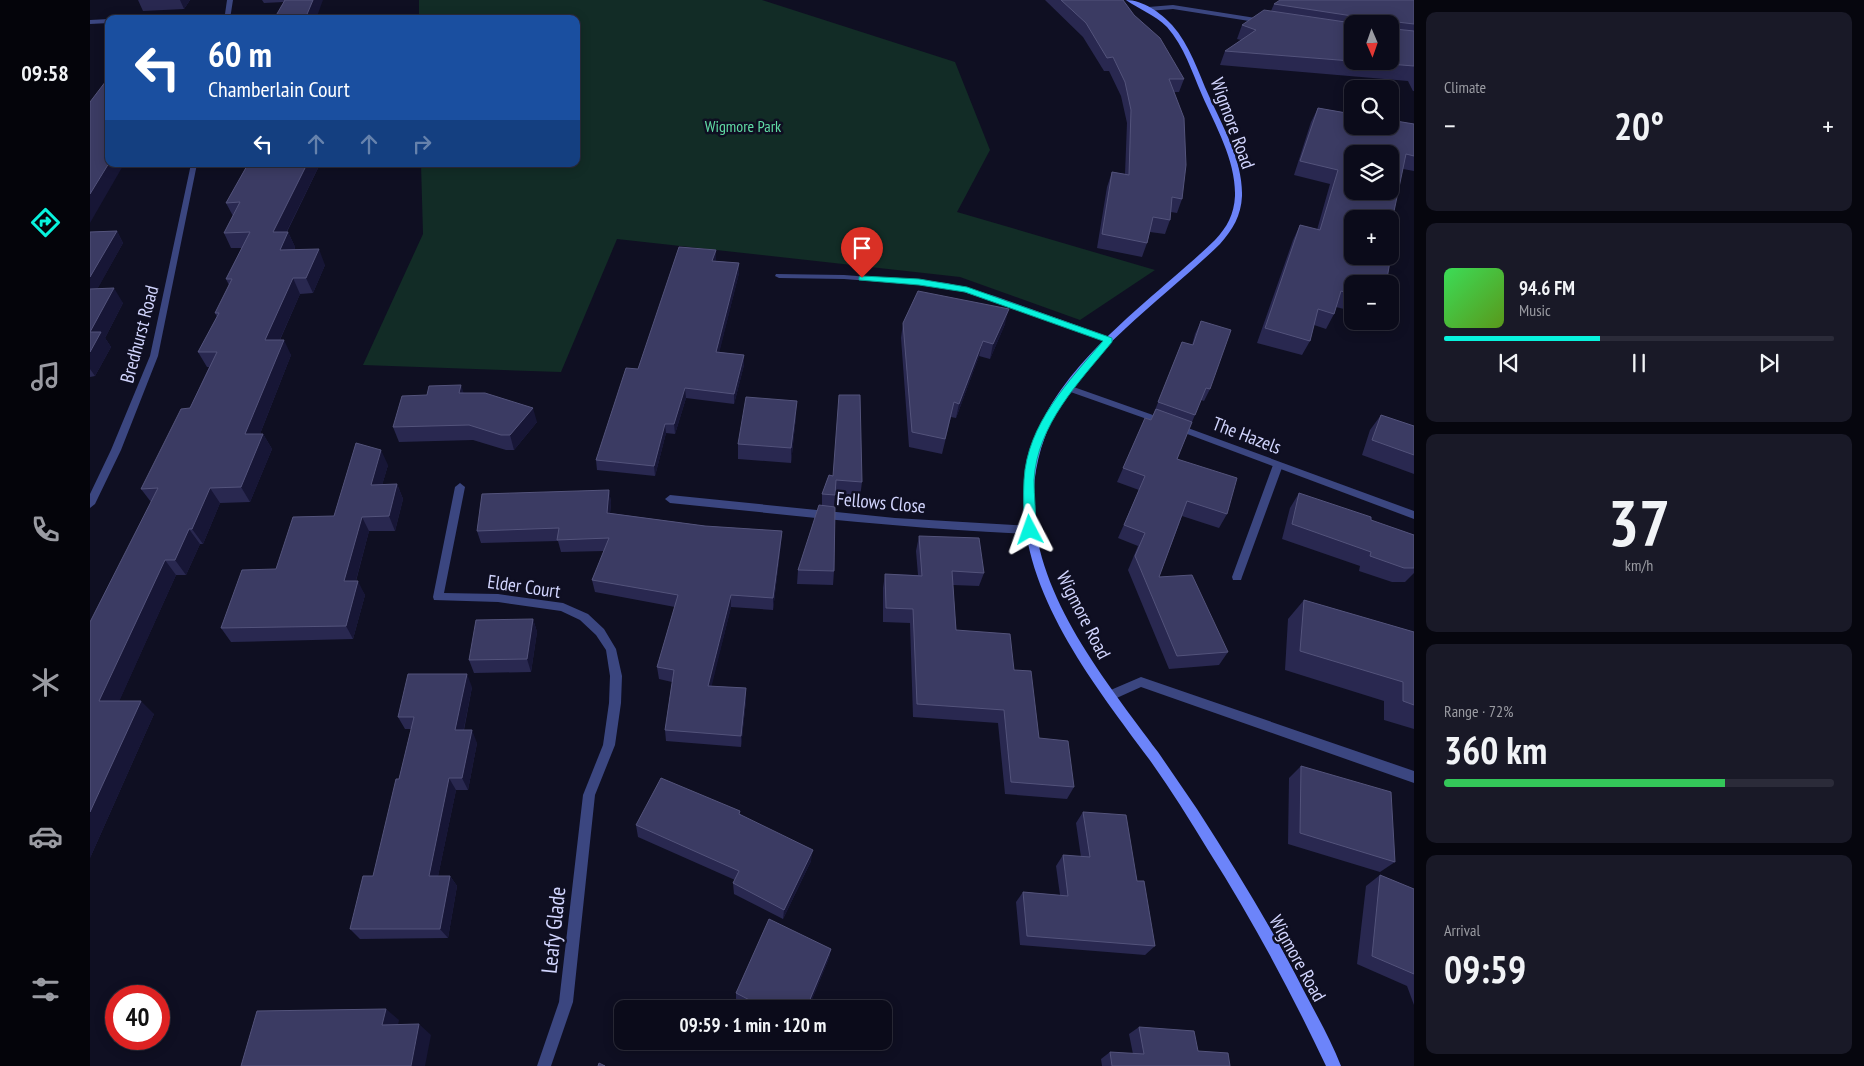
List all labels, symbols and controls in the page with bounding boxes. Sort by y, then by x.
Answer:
north arrow [1344,15,1399,70]
map controls [1344,15,1399,330]
text: 60 m [208,31,272,77]
icon: left [125,35,190,100]
text: 09:58 [21,59,69,87]
street label: Wigmore Road [1205,74,1261,172]
text: Chamberlain Court [208,75,350,103]
text: Climate [1444,77,1486,97]
button: search [1344,80,1399,135]
text: 20° [1614,101,1664,150]
text: − [1444,107,1456,144]
text: + [1822,107,1834,144]
park label: Wigmore Park [705,116,782,136]
icon: left [249,130,277,158]
icon: ahead [302,130,330,158]
icon: ahead [355,130,383,158]
icon: right [408,130,436,158]
button: layers [1344,145,1399,200]
icon: directions [28,205,63,240]
button: + [1344,210,1399,265]
pin [841,227,883,278]
icon: arrive [848,234,876,262]
button: − [1344,275,1399,330]
text: 94.6 FM [1519,276,1575,300]
street label: Bredhurst Road [114,283,164,385]
text: Music [1519,300,1551,320]
icon: previous [1495,349,1523,377]
icon: pause [1625,349,1653,377]
icon: next [1755,349,1783,377]
icon: music [28,359,63,394]
street label: The Hazels [1209,411,1285,459]
text: 37 [1608,480,1670,564]
street label: Fellows Close [835,486,927,518]
position arrow [1003,503,1055,555]
icon: phone [28,512,63,547]
text: km/h [1625,555,1653,575]
street label: Wigmore Road [1052,567,1116,663]
street label: Elder Court [486,569,563,603]
icon: climate [28,665,63,700]
text: Range · 72% [1444,701,1513,721]
text: 360 km [1444,725,1547,774]
icon: car [28,819,63,854]
street label: Leafy Glade [535,885,571,975]
street label: Wigmore Road [1264,911,1332,1005]
text: Arrival [1444,920,1480,940]
text: 09:59 [1444,944,1526,993]
icon: filters [28,972,63,1007]
speed limit sign: 40 [105,985,170,1050]
text: 09:59 · 1 min · 120 m [680,1013,826,1037]

